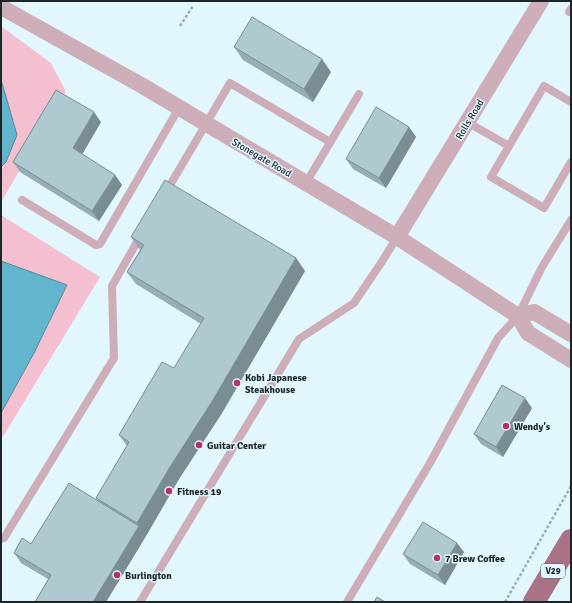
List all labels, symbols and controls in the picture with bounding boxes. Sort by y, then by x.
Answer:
street label: Rolls Road [453,97,487,142]
street label: Stonegate Road [230,136,293,180]
place label: Kobi Japanese Steakhouse [245,372,307,396]
marker: Kobi Japanese Steakhouse [232,378,242,388]
marker: Wendy's [501,421,511,431]
place label: Wendy's [514,421,551,433]
marker: Guitar Center [194,440,204,450]
place label: Guitar Center [207,440,266,452]
marker: Fitness 19 [164,486,174,496]
place label: Fitness 19 [177,486,222,498]
marker: 7 Brew Coffee [432,553,442,563]
place label: 7 Brew Coffee [445,553,505,565]
road number: V29 [541,564,565,578]
marker: Burlington [112,570,122,580]
place label: Burlington [125,570,172,582]

